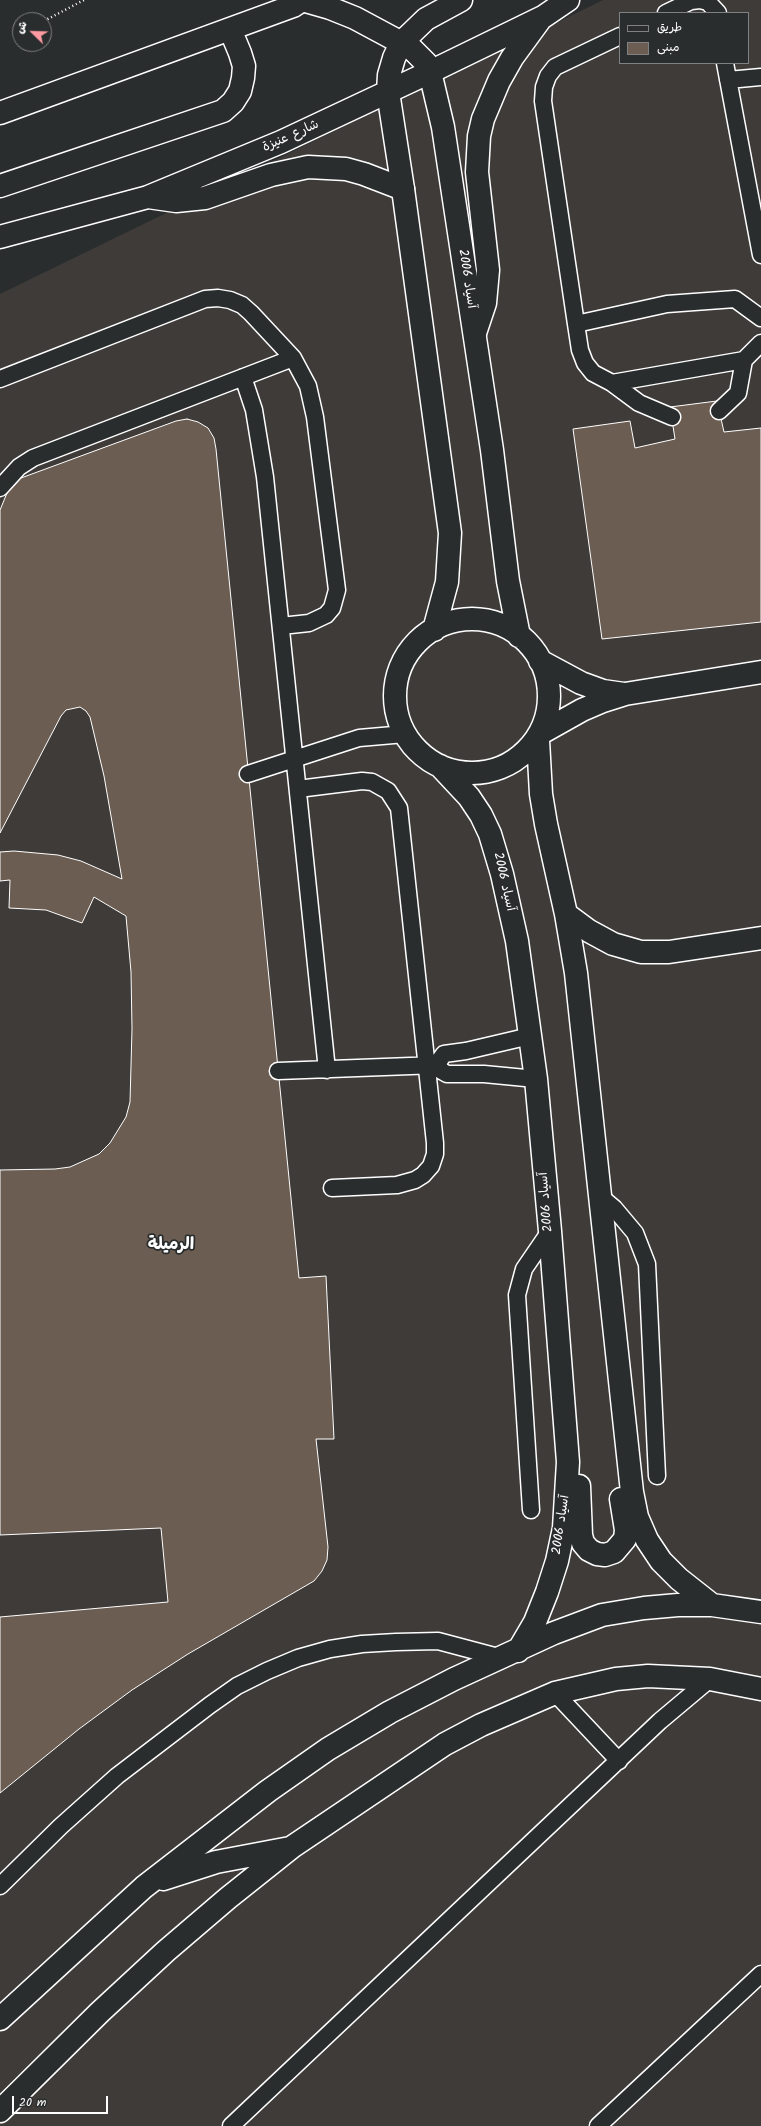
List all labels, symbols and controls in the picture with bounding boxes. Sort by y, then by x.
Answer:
north arrow [12,12,52,52]
legend [619,12,749,64]
text: طريق [657,18,682,37]
text: ش [11,19,33,37]
text: مبنى [657,38,680,57]
street label: شارع عنيزة [260,118,322,156]
street label: آسياد 2006 [454,248,478,310]
street label: آسياد 2006 [489,851,517,913]
street label: آسياد 2006 [537,1171,557,1233]
district label: الرميلة [148,1236,194,1256]
street label: آسياد 2006 [550,1494,574,1556]
scale bar [14,2088,110,2114]
text: 20 m [19,2093,46,2112]

